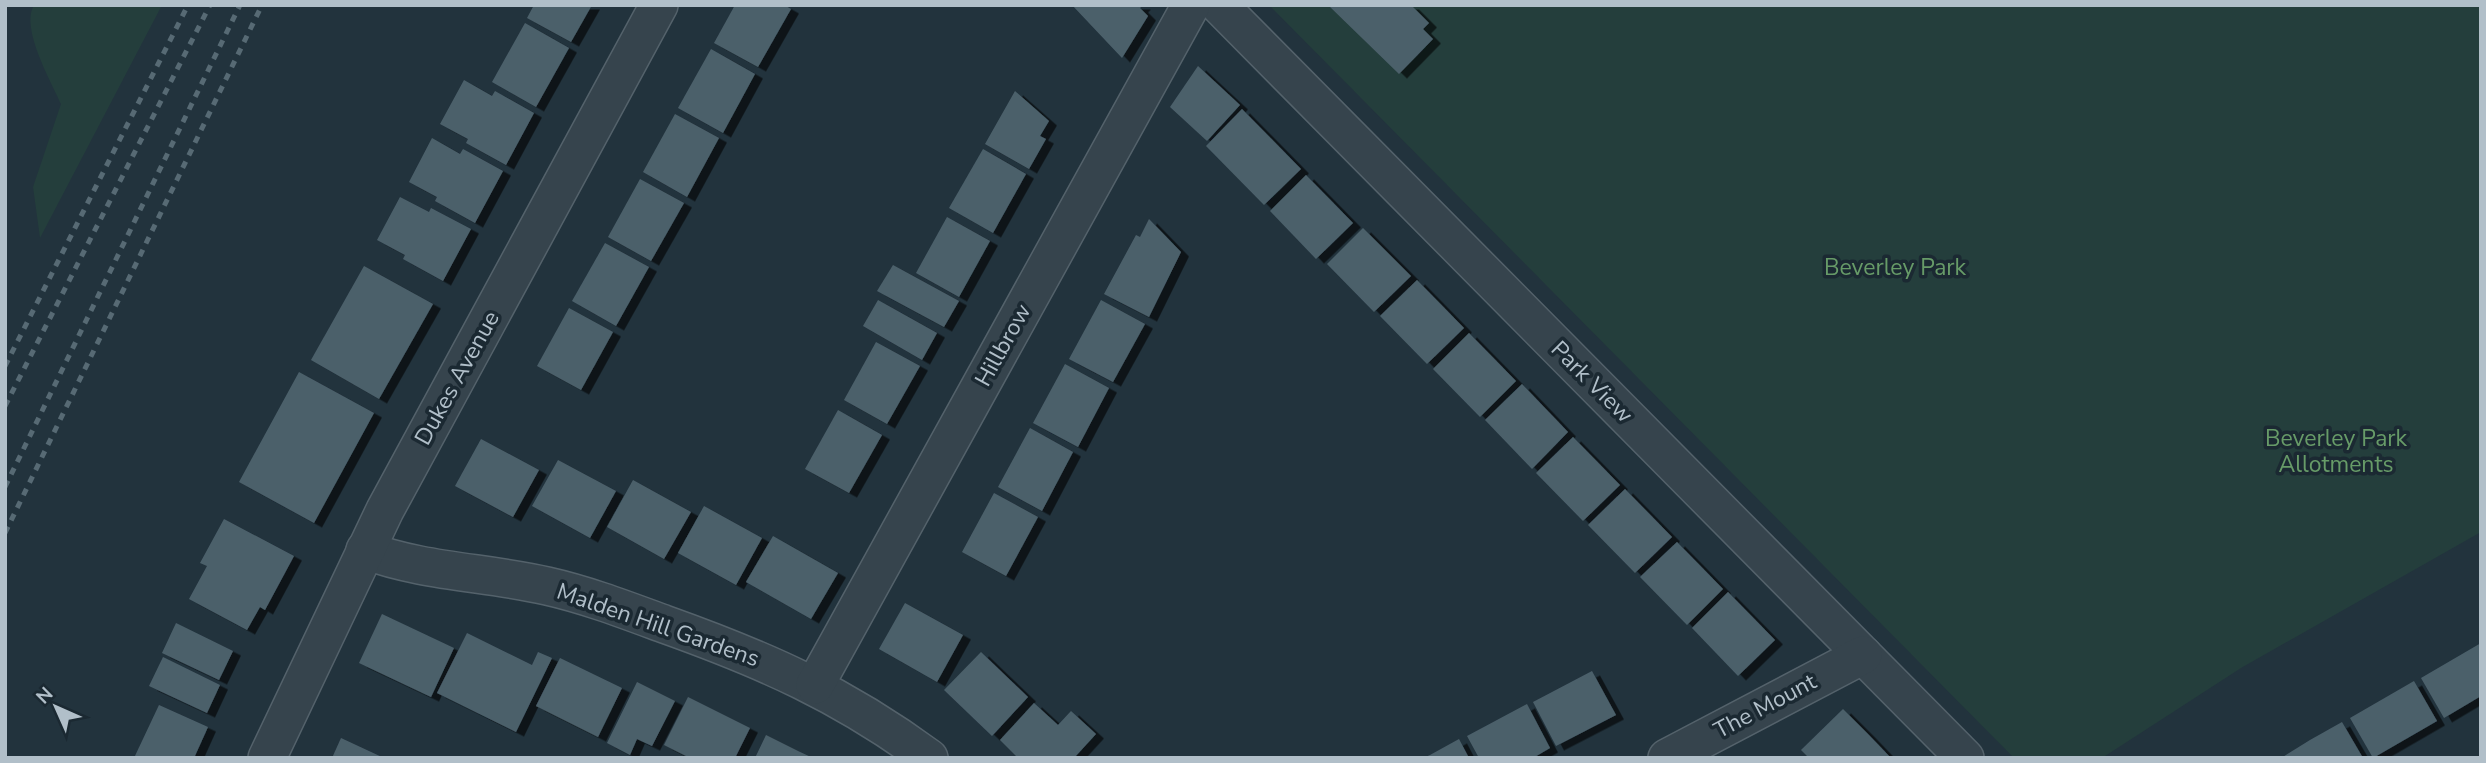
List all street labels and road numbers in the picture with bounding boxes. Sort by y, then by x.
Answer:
street label: Hillbrow [968,298,1038,392]
street label: Dukes Avenue [407,305,507,451]
street label: Park View [1544,334,1640,430]
street label: Malden Hill Gardens [553,576,763,674]
street label: The Mount [1708,666,1822,746]

